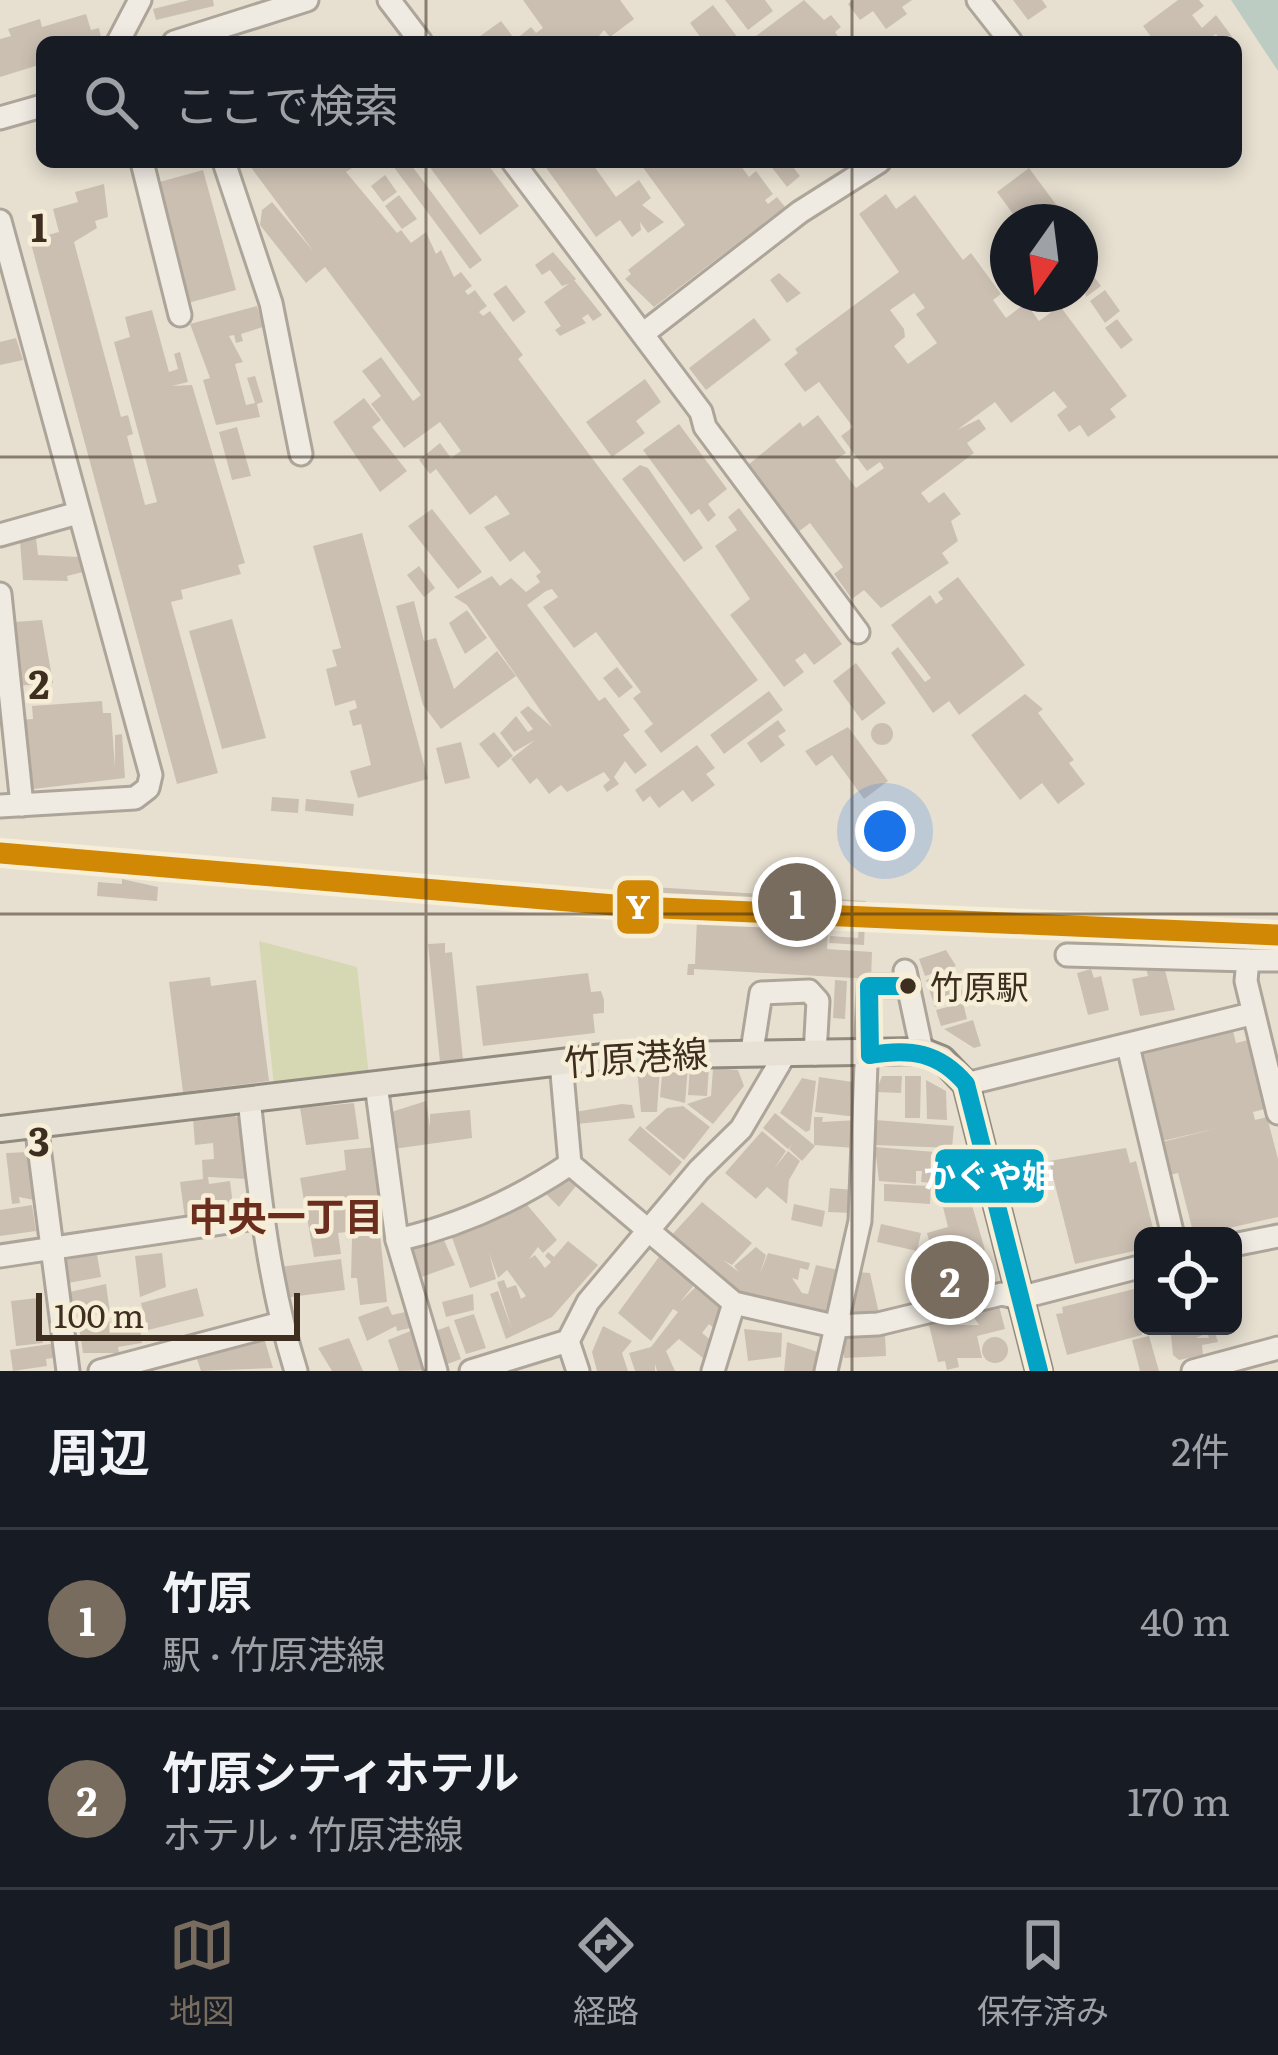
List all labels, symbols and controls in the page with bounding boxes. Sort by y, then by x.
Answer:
search box [36,36,1242,168]
icon: search [78,69,144,135]
text: ここで検索 [174,69,399,136]
text: 1 [31,196,47,254]
north arrow [990,204,1098,312]
text: 2 [29,653,49,711]
your location [855,801,915,861]
pin: 1 [758,857,836,947]
line badge: Y [615,878,661,936]
text: Y [626,880,651,929]
place label: 竹原駅 [930,960,1029,1009]
marker: 竹原駅 [897,975,919,997]
street label: 竹原港線 [562,1024,710,1087]
text: 3 [28,1110,50,1168]
line badge: かぐや姫 [933,1147,1046,1205]
text: かぐや姫 [923,1149,1055,1198]
district label: 中央一丁目 [188,1185,384,1243]
map controls [1134,1227,1242,1335]
button: locate [1134,1227,1242,1335]
pin: 2 [911,1235,989,1325]
scale bar [36,1287,300,1340]
text: 100 m [54,1289,144,1338]
text: 周辺 [48,1411,150,1487]
text: 2件 [1171,1420,1230,1478]
text: 竹原 [162,1556,252,1623]
text: 1 [79,1590,95,1648]
text: 40 m [1140,1590,1230,1648]
text: 駅 · 竹原港線 [162,1623,386,1681]
text: 竹原シティホテル [162,1736,519,1803]
text: 2 [77,1770,97,1828]
text: 170 m [1127,1770,1230,1828]
text: ホテル · 竹原港線 [162,1803,464,1861]
tab: 地図 [169,1912,235,2033]
tab: 経路 [573,1912,639,2033]
tab: 保存済み [977,1912,1109,2033]

